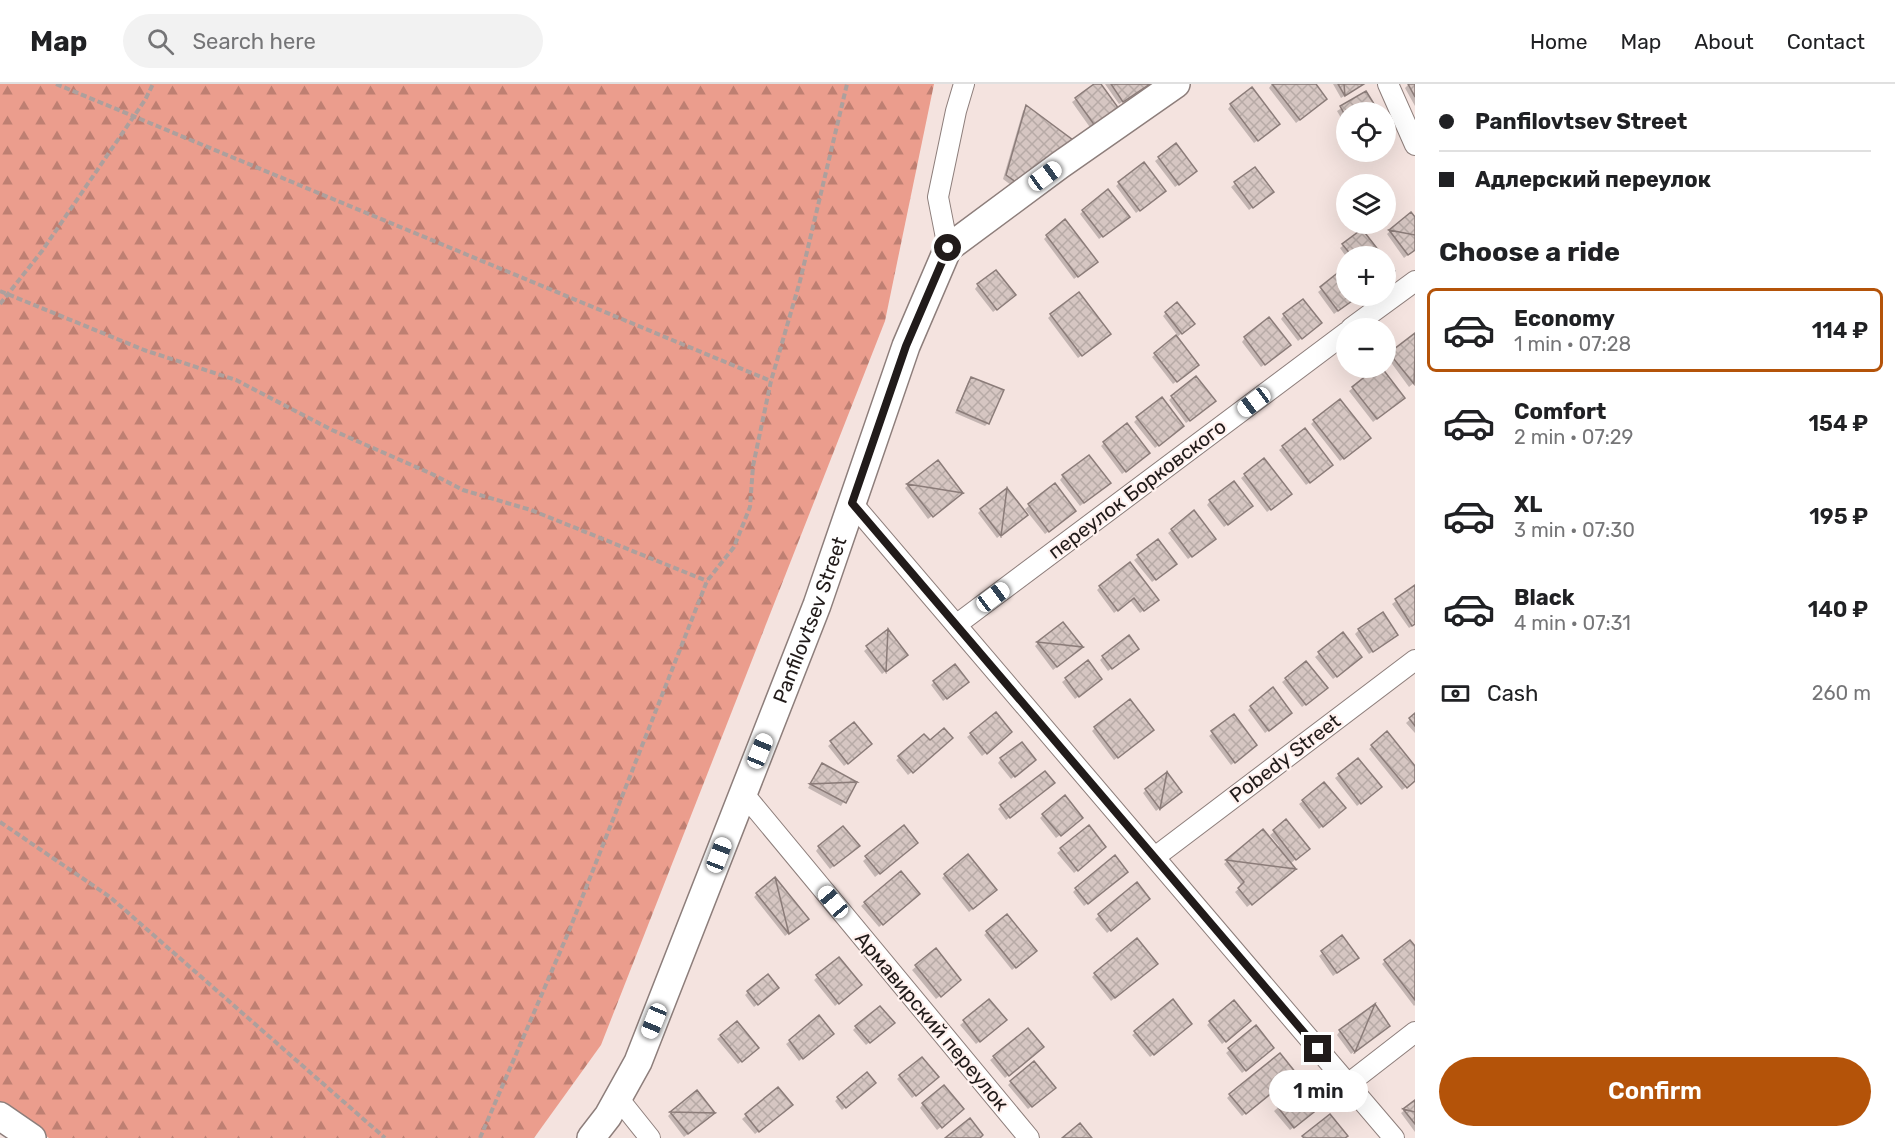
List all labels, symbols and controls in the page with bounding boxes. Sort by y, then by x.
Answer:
search box [123,14,543,68]
text: Map [30,25,87,58]
icon: search [144,25,177,58]
text: Search here [192,28,316,55]
text: Home [1530,29,1587,54]
text: Map [1620,29,1661,54]
text: About [1694,29,1754,54]
text: Contact [1787,29,1865,54]
map controls [1336,102,1396,378]
button: locate [1336,102,1396,162]
text: Panfilovtsev Street [1475,108,1687,135]
car [1025,158,1065,194]
text: Адлерский переулок [1475,166,1711,193]
button: layers [1336,174,1396,234]
route start [934,234,961,261]
text: Choose a ride [1439,236,1620,268]
button: + [1336,246,1396,306]
icon: car [1442,303,1496,357]
text: Economy [1514,305,1615,332]
text: 114 ₽ [1812,317,1868,344]
button: − [1336,318,1396,378]
text: 1 min · 07:28 [1514,332,1631,356]
car [1234,384,1274,420]
icon: car [1442,396,1496,450]
text: Comfort [1514,398,1606,425]
text: 154 ₽ [1808,410,1868,437]
street label: переулок Борковского [1043,414,1231,564]
text: 2 min · 07:29 [1514,425,1633,449]
icon: car [1442,489,1496,543]
text: XL [1514,491,1542,518]
text: 195 ₽ [1809,503,1868,530]
text: 3 min · 07:30 [1514,518,1635,542]
street label: Panfilovtsev Street [768,533,852,707]
car [973,579,1013,615]
icon: car [1442,582,1496,636]
text: Black [1514,584,1575,611]
text: 140 ₽ [1808,596,1868,623]
text: 4 min · 07:31 [1514,611,1631,635]
icon: cash [1439,677,1472,710]
text: Cash [1487,680,1538,707]
text: 260 m [1812,681,1871,705]
street label: Pobedy Street [1225,708,1345,807]
car [745,731,775,771]
car [704,835,734,875]
car [815,882,851,922]
street label: Армавирский переулок [850,927,1014,1116]
car [639,1001,669,1041]
route end [1304,1035,1331,1062]
button: Confirm [1439,1057,1871,1126]
callout: 1 min [1268,1070,1368,1112]
text: 1 min [1293,1079,1344,1103]

